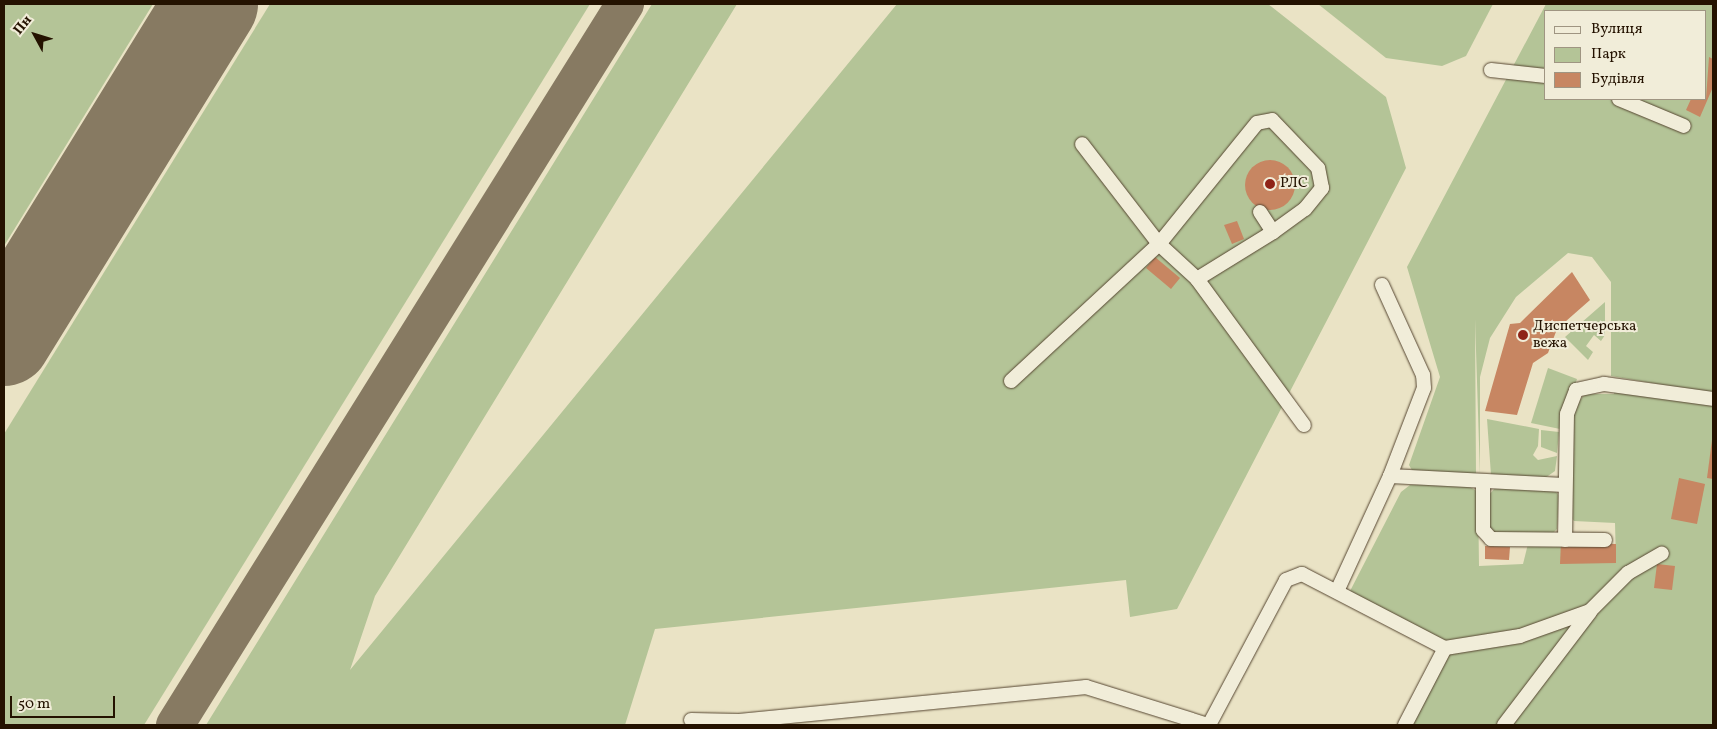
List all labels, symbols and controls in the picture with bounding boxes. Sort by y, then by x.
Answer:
north arrow [10,10,60,60]
legend [1544,10,1707,100]
text: Пн [9,12,37,39]
text: Вулиця [1591,19,1642,40]
text: Парк [1591,44,1626,65]
text: Будівля [1591,69,1645,90]
place label: РЛС [1280,175,1308,193]
marker: РЛС [1264,178,1276,190]
place label: Диспетчерська вежа [1533,317,1636,352]
marker: Диспетчерська вежа [1517,329,1529,341]
scale bar [12,686,118,718]
text: 50 m [18,694,50,715]

